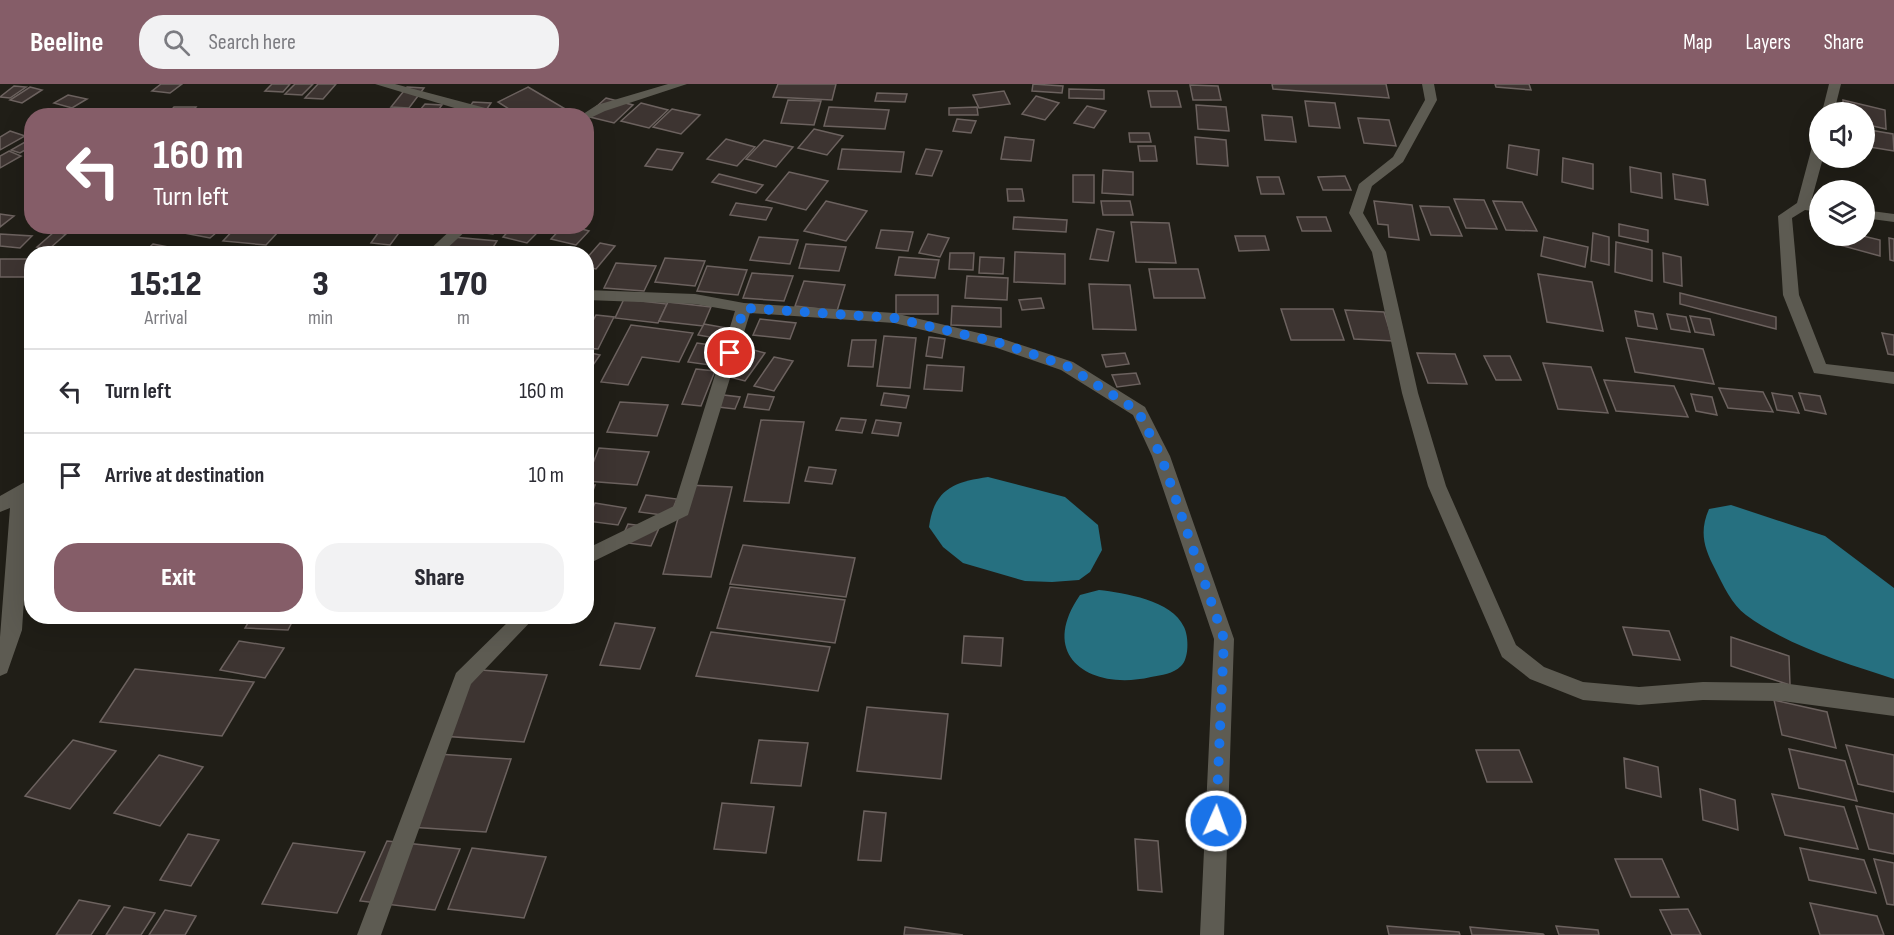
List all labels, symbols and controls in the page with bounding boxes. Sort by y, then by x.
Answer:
search box [139,15,559,69]
text: Beeline [30,26,103,59]
icon: search [160,26,193,59]
text: Search here [208,29,296,56]
text: Map [1683,30,1712,55]
text: Layers [1745,30,1791,55]
text: Share [1824,30,1864,55]
map controls [1809,102,1875,246]
button: sound [1809,102,1875,168]
text: 160 m [153,130,244,181]
icon: left [54,132,132,210]
button: layers [1809,180,1875,246]
text: Turn left [153,181,229,213]
text: 15:12 [130,263,202,306]
text: 3 [312,263,329,306]
text: 170 [439,263,488,306]
text: Arrival [144,306,187,330]
text: min [308,306,333,330]
text: m [457,306,470,330]
pin [704,327,755,378]
icon: arrive [713,336,746,369]
icon: left [54,375,87,408]
text: Turn left [105,378,171,405]
text: 160 m [519,378,564,405]
icon: arrive [54,459,87,492]
text: Arrive at destination [105,462,264,489]
text: 10 m [529,462,564,489]
button: Exit [54,543,303,612]
button: Share [315,543,564,612]
position arrow [1184,789,1248,853]

